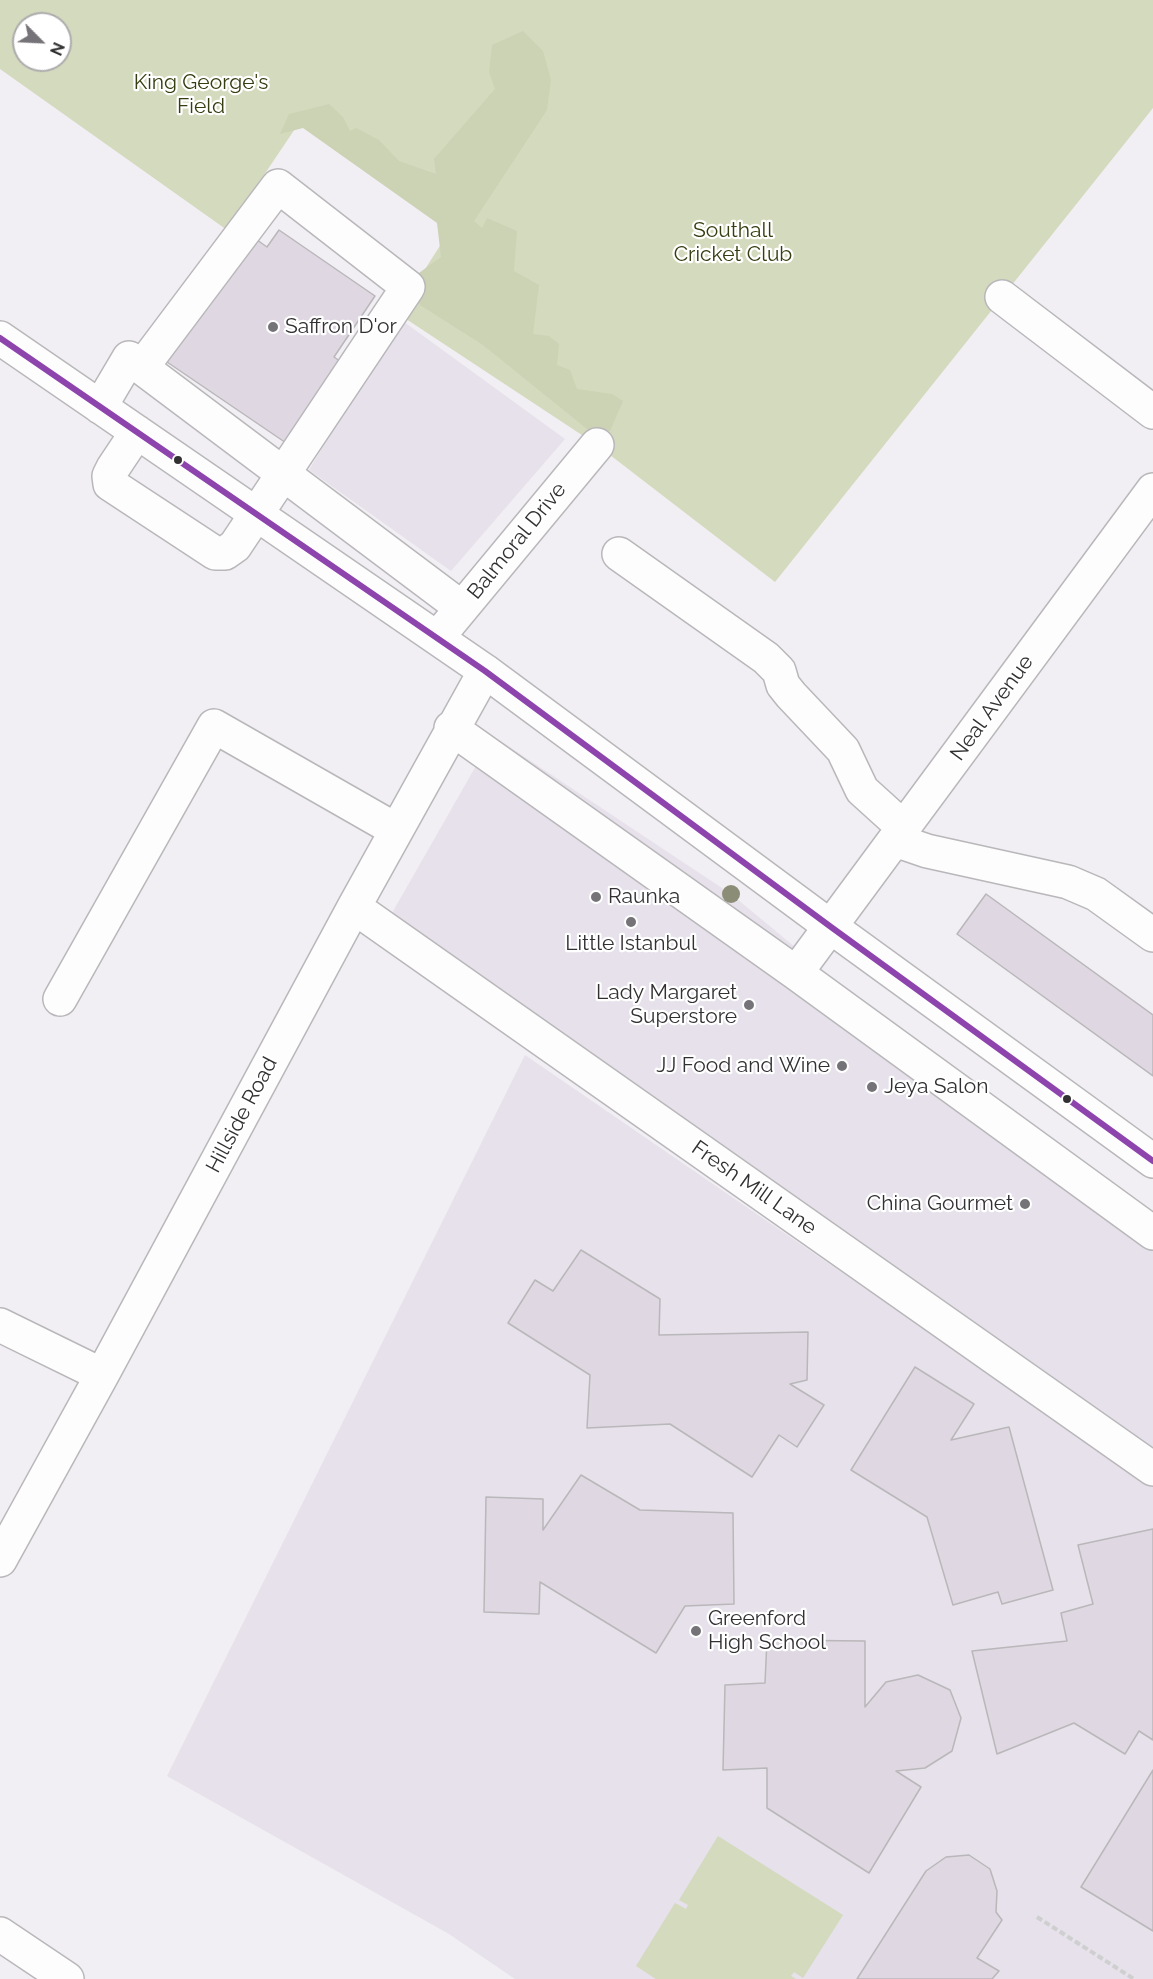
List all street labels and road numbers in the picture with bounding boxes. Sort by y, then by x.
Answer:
street label: Balmoral Drive [462,478,572,604]
street label: Neal Avenue [945,650,1039,766]
street label: Hillside Road [201,1053,283,1177]
street label: Fresh Mill Lane [687,1136,821,1240]

